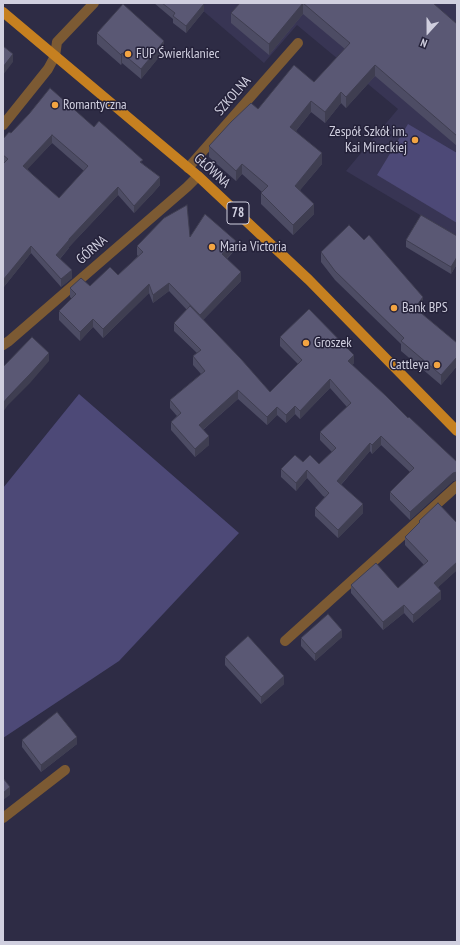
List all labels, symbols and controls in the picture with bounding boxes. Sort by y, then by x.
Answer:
north arrow [408,12,448,52]
text: N [418,36,429,51]
place label: FUP Świerklaniec [136,46,219,62]
marker: FUP Świerklaniec [123,49,133,59]
street label: SZKOLNA [211,73,255,119]
place label: Romantyczna [63,97,127,113]
marker: Romantyczna [50,100,60,110]
place label: Zespół Szkół im. Kai Mireckiej [329,124,407,156]
marker: Zespół Szkół im. Kai Mireckiej [410,135,420,145]
street label: GŁÓWNA [190,150,234,192]
road number: 78 [227,202,249,224]
street label: GÓRNA [73,232,111,268]
place label: Maria Victoria [220,239,287,255]
marker: Maria Victoria [207,242,217,252]
place label: Bank BPS [402,300,448,316]
marker: Bank BPS [389,303,399,313]
place label: Groszek [314,335,352,351]
marker: Groszek [301,338,311,348]
place label: Cattleya [390,357,429,373]
marker: Cattleya [432,360,442,370]

